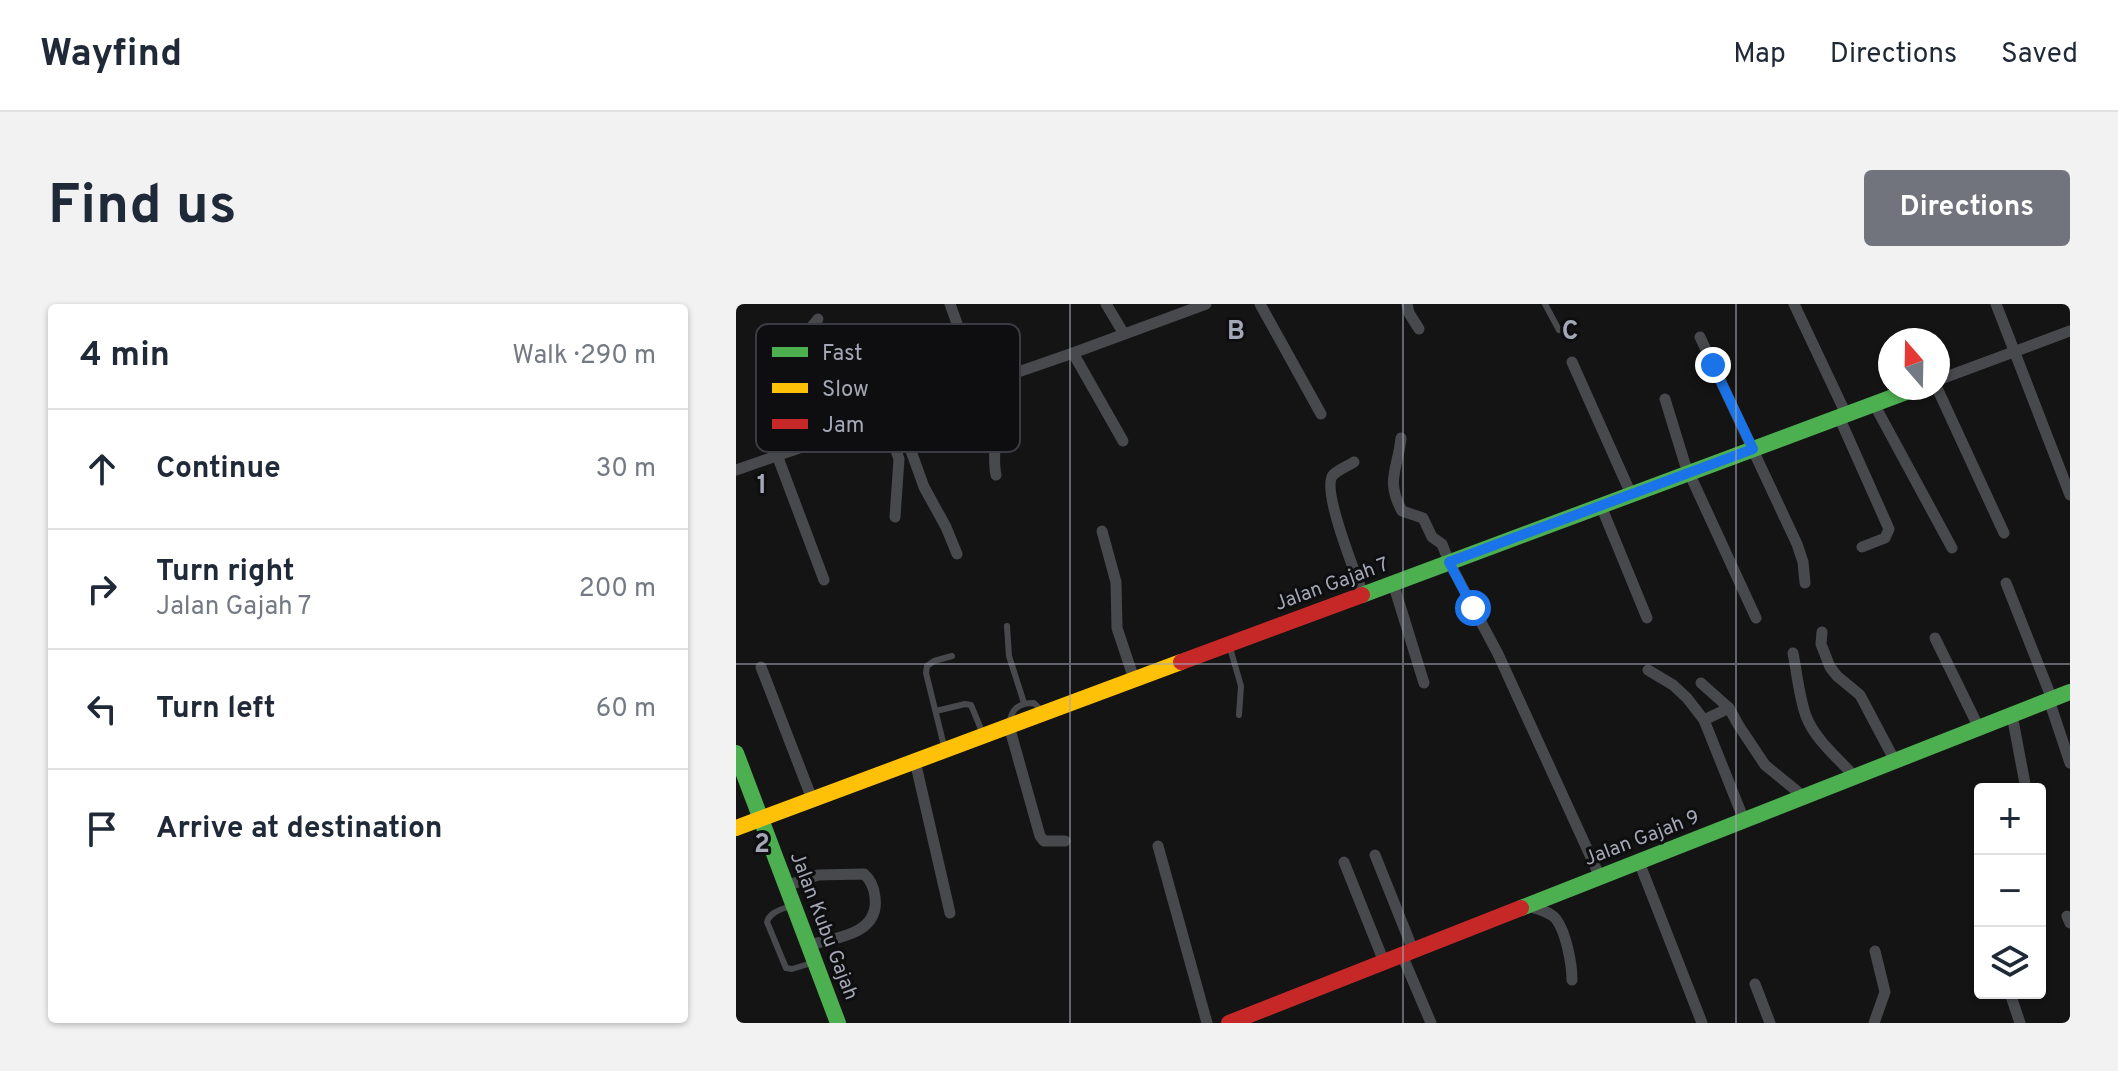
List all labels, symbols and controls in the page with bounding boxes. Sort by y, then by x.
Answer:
text: Wayfind [40,31,182,80]
text: Map [1733,37,1786,73]
text: Directions [1830,37,1957,73]
text: Saved [2001,37,2078,73]
button: Directions [1864,170,2070,246]
text: Find us [48,173,237,243]
text: B [1227,316,1245,349]
text: C [1562,316,1578,349]
legend [756,324,1020,452]
north arrow [1878,328,1950,400]
text: 4 min [80,335,170,378]
text: Walk · 290 m [512,340,656,373]
text: Fast [822,341,863,368]
route end [1695,347,1731,383]
text: Slow [822,377,869,404]
text: Jam [822,413,865,440]
icon: ahead [80,447,124,491]
text: Continue [156,451,281,488]
text: 30 m [596,453,656,486]
text: 1 [757,470,767,503]
street label: Jalan Gajah 7 [1271,552,1393,618]
text: Turn right [156,554,294,591]
icon: right [80,567,124,611]
text: 200 m [579,573,656,606]
route start [1455,590,1491,626]
text: Jalan Gajah 7 [156,591,311,624]
icon: left [80,687,124,731]
text: Turn left [156,691,276,728]
text: 60 m [596,693,656,726]
map controls [1974,783,2046,999]
button: + [1974,783,2046,855]
street label: Jalan Gajah 9 [1580,805,1704,873]
icon: arrive [80,807,124,851]
text: Arrive at destination [156,811,442,848]
text: 2 [754,829,770,862]
street label: Jalan Kubu Gajah [783,848,863,1004]
button: − [1974,855,2046,927]
button: layers [1974,927,2046,999]

